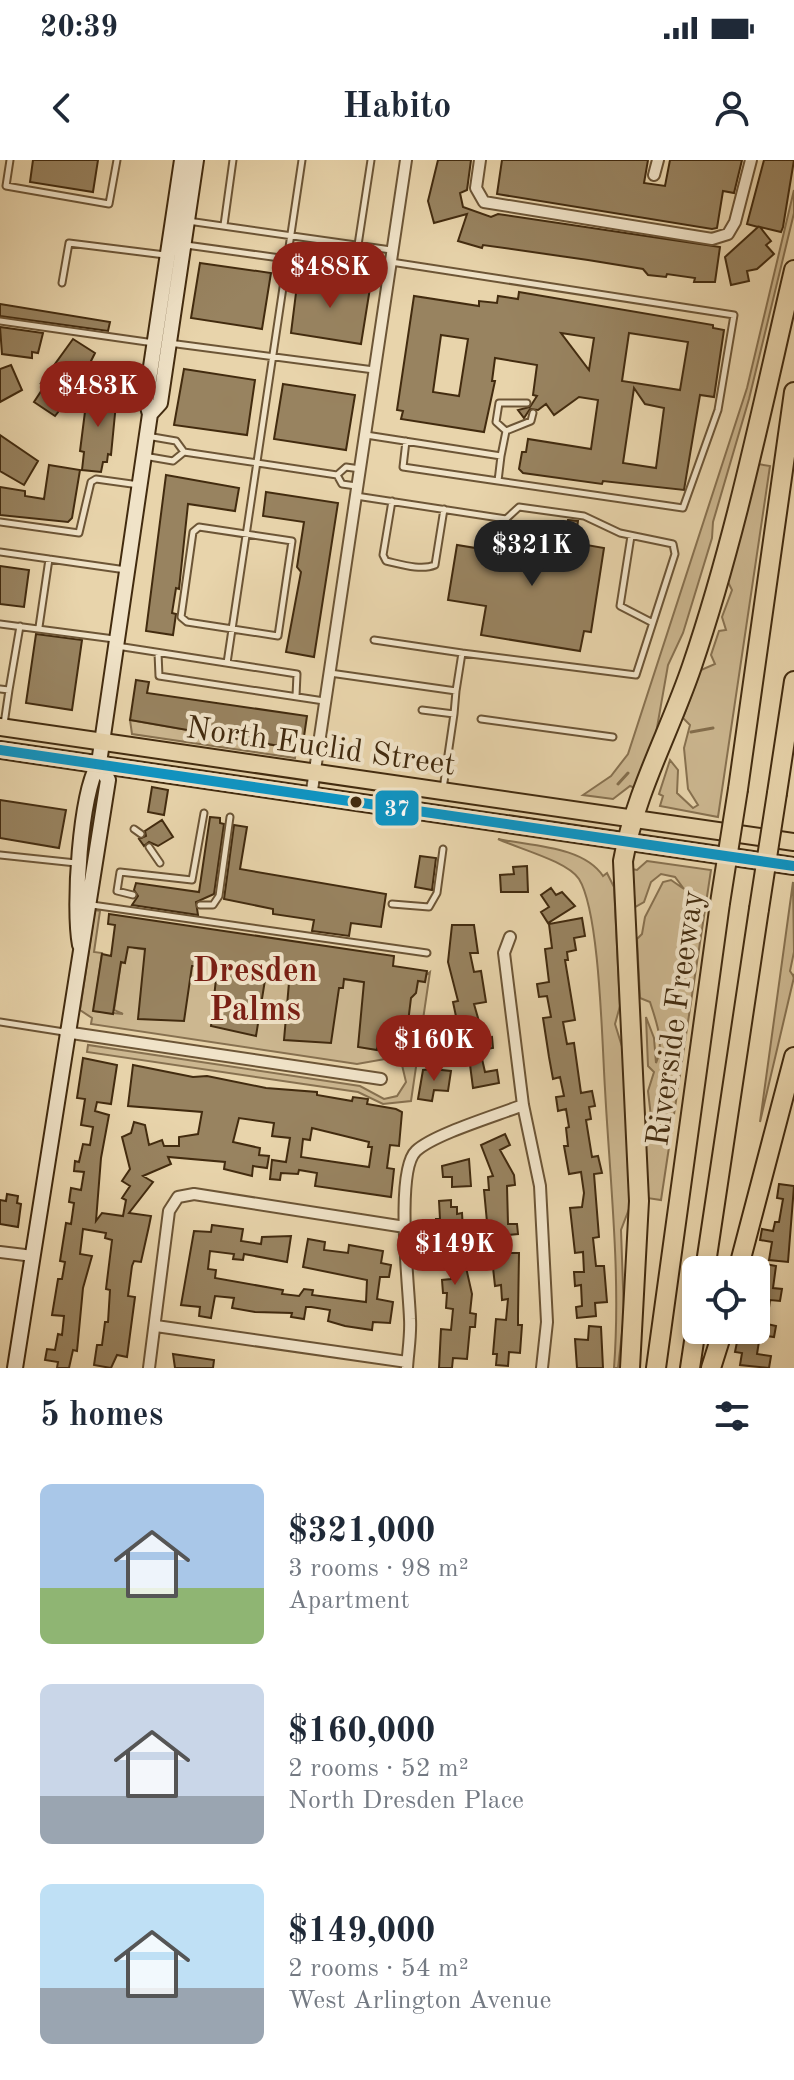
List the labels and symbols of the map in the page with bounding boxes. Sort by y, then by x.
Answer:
pin: $488K [274,242,386,310]
pin: $483K [42,361,154,429]
pin: $321K [476,520,588,588]
street label: North Euclid Street [184,713,458,783]
line badge: 37 [374,789,420,827]
unlabelled marker [348,794,364,810]
text: 37 [384,799,410,821]
street label: Riverside Freeway [643,888,711,1148]
district label: Dresden Palms [192,955,318,1028]
pin: $160K [378,1015,490,1083]
pin: $149K [399,1219,511,1287]

